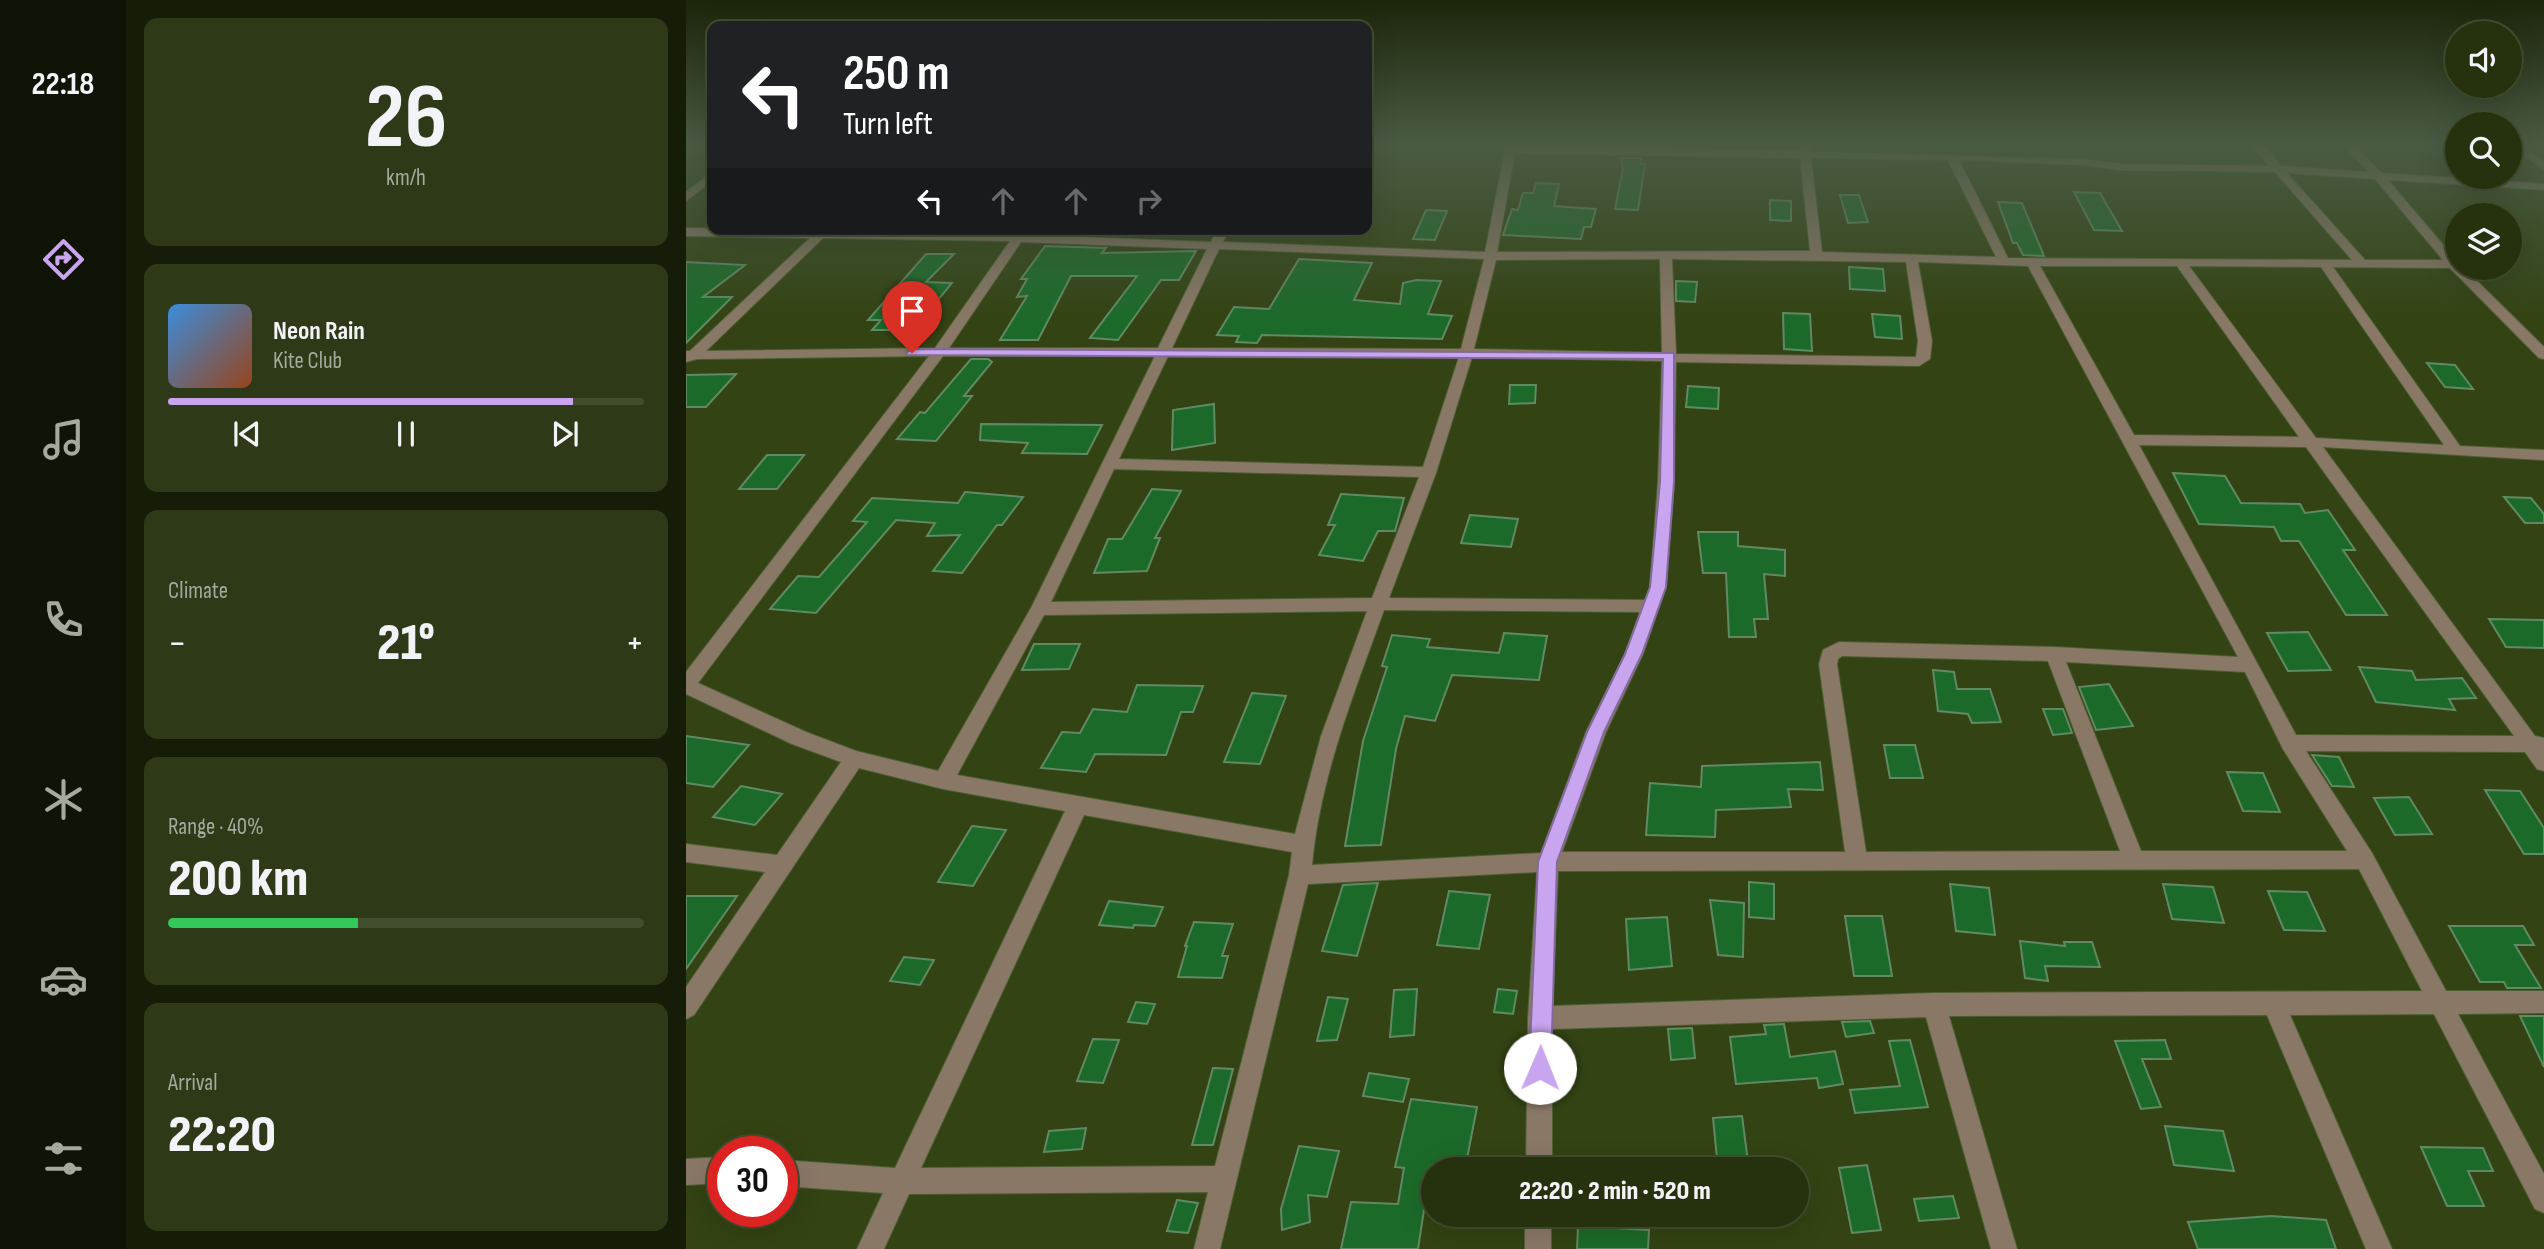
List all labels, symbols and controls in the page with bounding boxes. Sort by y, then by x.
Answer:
map controls [2445,21,2522,280]
button: sound [2445,21,2522,98]
text: 250 m [843,45,949,104]
icon: left [728,49,819,140]
text: 26 [365,64,447,173]
text: 22:18 [32,65,94,104]
text: Turn left [843,105,933,144]
button: search [2445,112,2522,189]
text: km/h [386,164,426,192]
icon: left [911,182,949,220]
icon: ahead [984,182,1022,220]
icon: ahead [1057,182,1095,220]
icon: right [1130,182,1168,220]
button: layers [2445,203,2522,280]
icon: directions [39,235,88,284]
pin [882,281,942,353]
icon: arrive [893,292,931,330]
text: Neon Rain [273,316,365,347]
text: Kite Club [273,347,342,375]
icon: music [39,415,88,464]
icon: previous [228,415,266,453]
icon: pause [387,415,425,453]
icon: next [546,415,584,453]
text: Climate [168,577,228,605]
icon: phone [39,595,88,644]
text: 21° [377,612,435,675]
text: − [168,621,187,666]
text: + [625,621,644,666]
icon: climate [39,775,88,824]
text: Range · 40% [168,813,264,841]
text: 200 km [168,848,308,911]
icon: car [39,955,88,1004]
position arrow [1503,1031,1577,1105]
text: Arrival [168,1069,217,1097]
text: 22:20 [168,1104,276,1167]
icon: filters [39,1134,88,1183]
speed limit sign: 30 [707,1136,798,1227]
text: 22:20 · 2 min · 520 m [1519,1176,1711,1207]

